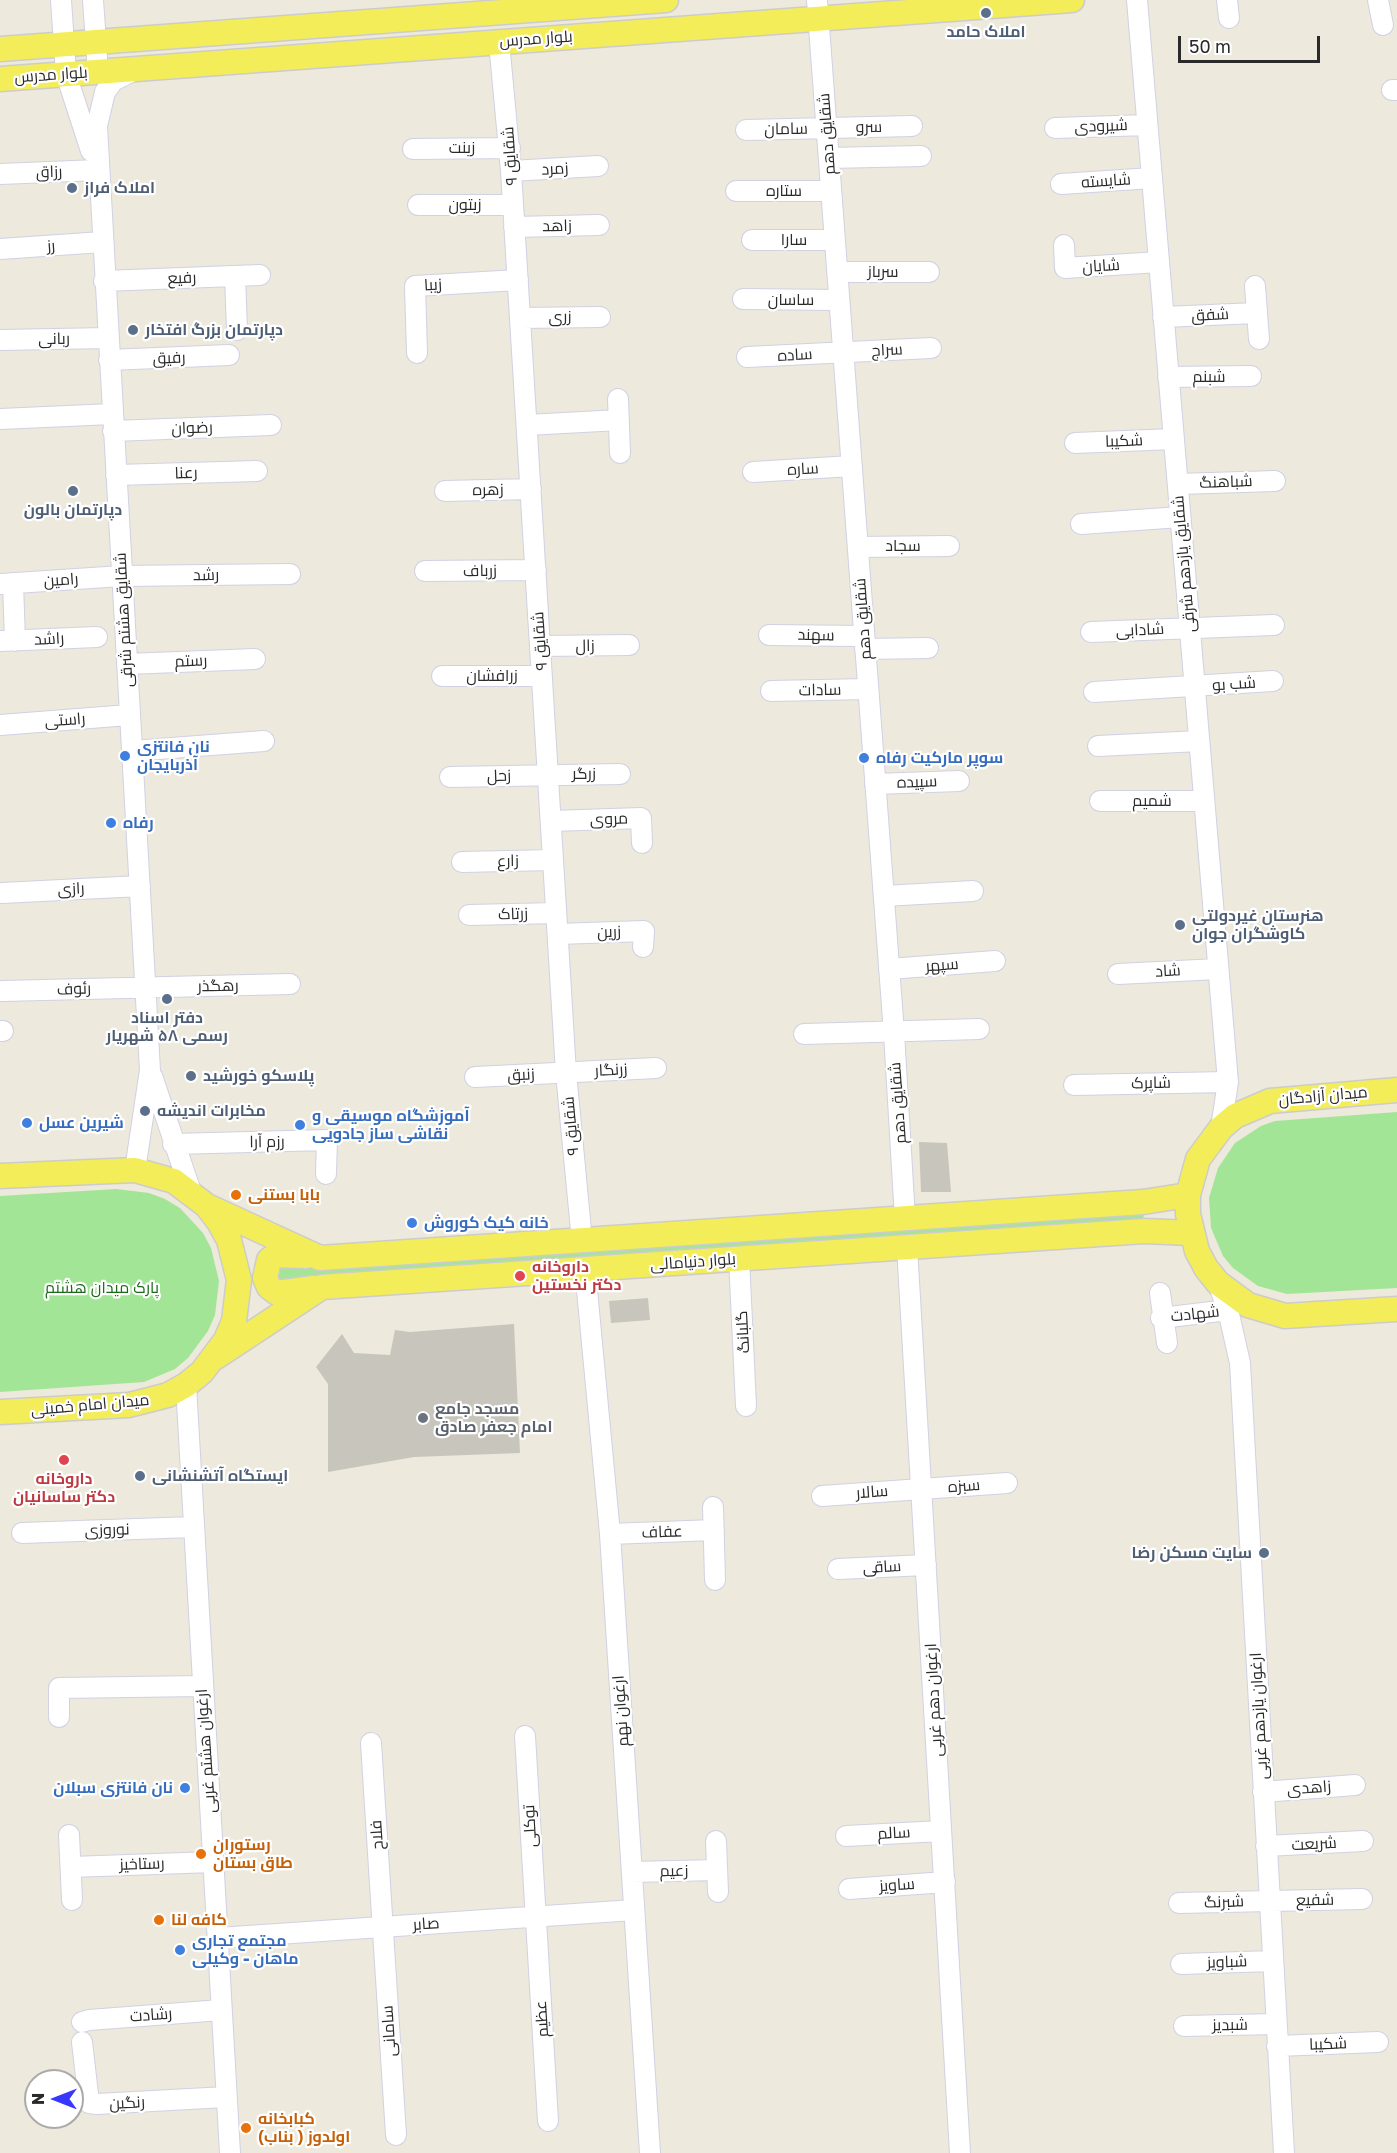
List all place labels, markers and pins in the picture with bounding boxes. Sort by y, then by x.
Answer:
marker: املاک حامد [979,6,993,20]
place label: املاک حامد [946,22,1026,42]
place label: املاک فراز [84,178,155,198]
marker: املاک فراز [65,181,79,195]
place label: دپارتمان بزرگ افتخار [145,320,283,340]
marker: دپارتمان بزرگ افتخار [126,323,140,337]
marker: دپارتمان بالون [66,484,80,498]
place label: دپارتمان بالون [24,500,122,520]
place label: نان فانتزی آذربایجان [137,737,210,775]
place label: سوپر مارکیت رفاه [876,748,1003,768]
marker: نان فانتزی آذربایجان [118,749,132,763]
marker: سوپر مارکیت رفاه [857,751,871,765]
place label: رفاه [123,813,154,833]
marker: رفاه [104,816,118,830]
place label: هنرستان غیردولتی کاوشگران جوان [1192,906,1324,944]
marker: هنرستان غیردولتی کاوشگران جوان [1173,918,1187,932]
marker: دفتر اسناد رسمی ۵۸ شهریار [160,992,174,1006]
place label: دفتر اسناد رسمی ۵۸ شهریار [106,1008,228,1046]
place label: پلاسکو خورشید [203,1066,314,1086]
marker: پلاسکو خورشید [184,1069,198,1083]
place label: مخابرات اندیشه [157,1101,266,1121]
marker: مخابرات اندیشه [138,1104,152,1118]
place label: آموزشگاه موسیقی و نقاشی ساز جادویی [312,1106,469,1144]
place label: شیرین عسل [39,1113,124,1133]
marker: شیرین عسل [20,1116,34,1130]
marker: آموزشگاه موسیقی و نقاشی ساز جادویی [293,1118,307,1132]
place label: بابا بستنی [248,1185,320,1205]
marker: بابا بستنی [229,1188,243,1202]
place label: خانه کیک کوروش [424,1213,549,1233]
marker: خانه کیک کوروش [405,1216,419,1230]
place label: داروخانه دکتر نخستین [532,1257,621,1295]
marker: داروخانه دکتر نخستین [513,1269,527,1283]
place label: مسجد جامع امام جعفر صادق [435,1399,552,1437]
marker: مسجد جامع امام جعفر صادق [416,1411,430,1425]
marker: داروخانه دکتر ساسانیان [57,1453,71,1467]
place label: ایستگاه آتشنشانی [152,1466,288,1486]
place label: داروخانه دکتر ساسانیان [13,1469,115,1507]
marker: ایستگاه آتشنشانی [133,1469,147,1483]
place label: سایت مسکن رضا [1131,1543,1252,1563]
marker: سایت مسکن رضا [1257,1546,1271,1560]
place label: نان فانتزی سبلان [53,1778,173,1798]
marker: نان فانتزی سبلان [178,1781,192,1795]
place label: رستوران طاق بستان [213,1835,293,1873]
marker: رستوران طاق بستان [194,1847,208,1861]
place label: کافه لنا [171,1910,227,1930]
marker: کافه لنا [152,1913,166,1927]
place label: مجتمع تجاری ماهان - وکیلی [192,1931,299,1969]
marker: مجتمع تجاری ماهان - وکیلی [173,1943,187,1957]
place label: کبابخانه اولدوز ( بناب) [258,2109,350,2147]
marker: کبابخانه اولدوز ( بناب) [239,2121,253,2135]

